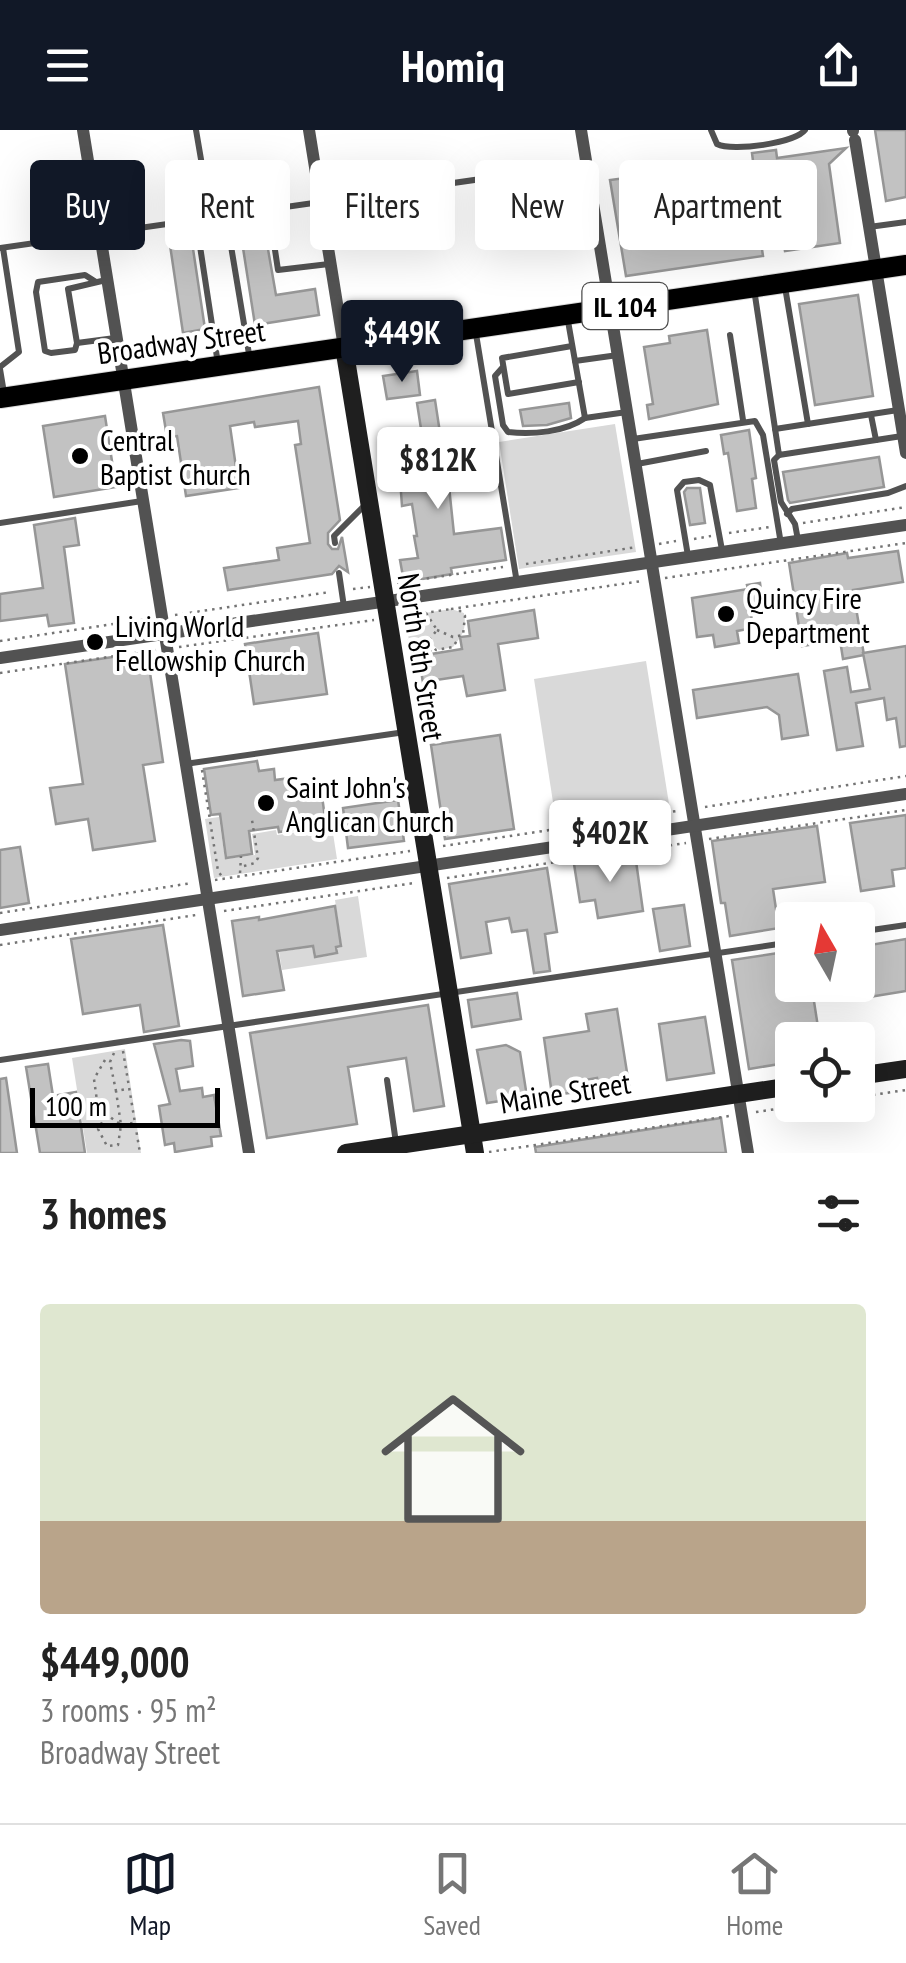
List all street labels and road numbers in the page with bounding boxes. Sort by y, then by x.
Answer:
road number: IL 104 [582,283,668,329]
street label: Broadway Street [95,310,268,372]
street label: North 8th Street [390,570,455,744]
street label: Maine Street [497,1062,634,1122]

